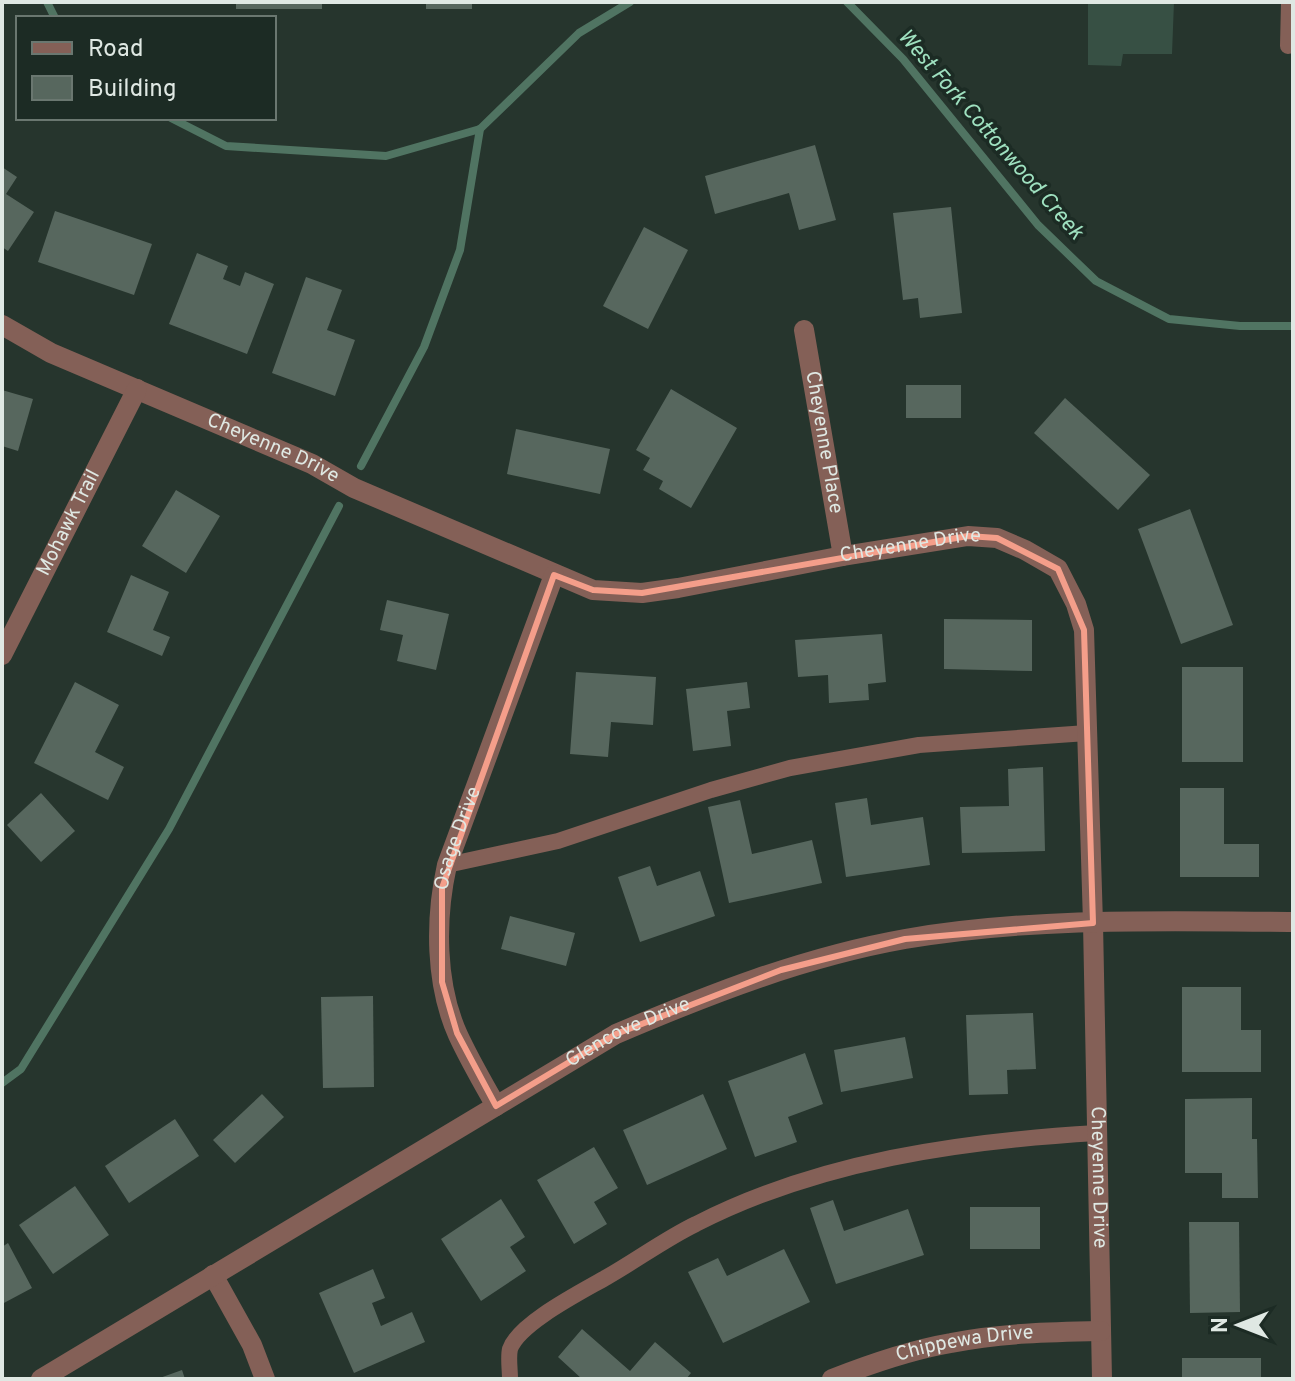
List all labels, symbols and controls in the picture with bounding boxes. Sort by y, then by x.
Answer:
legend [16,16,276,120]
water label: West Fork Cottonwood Creek [891,24,1089,247]
text: Road [88,35,144,65]
text: Building [88,75,177,105]
street label: Cheyenne Place [798,369,848,516]
street label: Cheyenne Drive [203,408,344,490]
street label: Mohawk Trail [31,465,107,581]
street label: Cheyenne Drive [838,523,982,569]
street label: Osage Drive [430,783,488,892]
street label: Glencove Drive [561,992,694,1074]
street label: Cheyenne Drive [1084,1106,1112,1249]
north arrow [1199,1285,1279,1365]
text: N [1208,1317,1235,1333]
street label: Chippewa Drive [893,1320,1034,1369]

